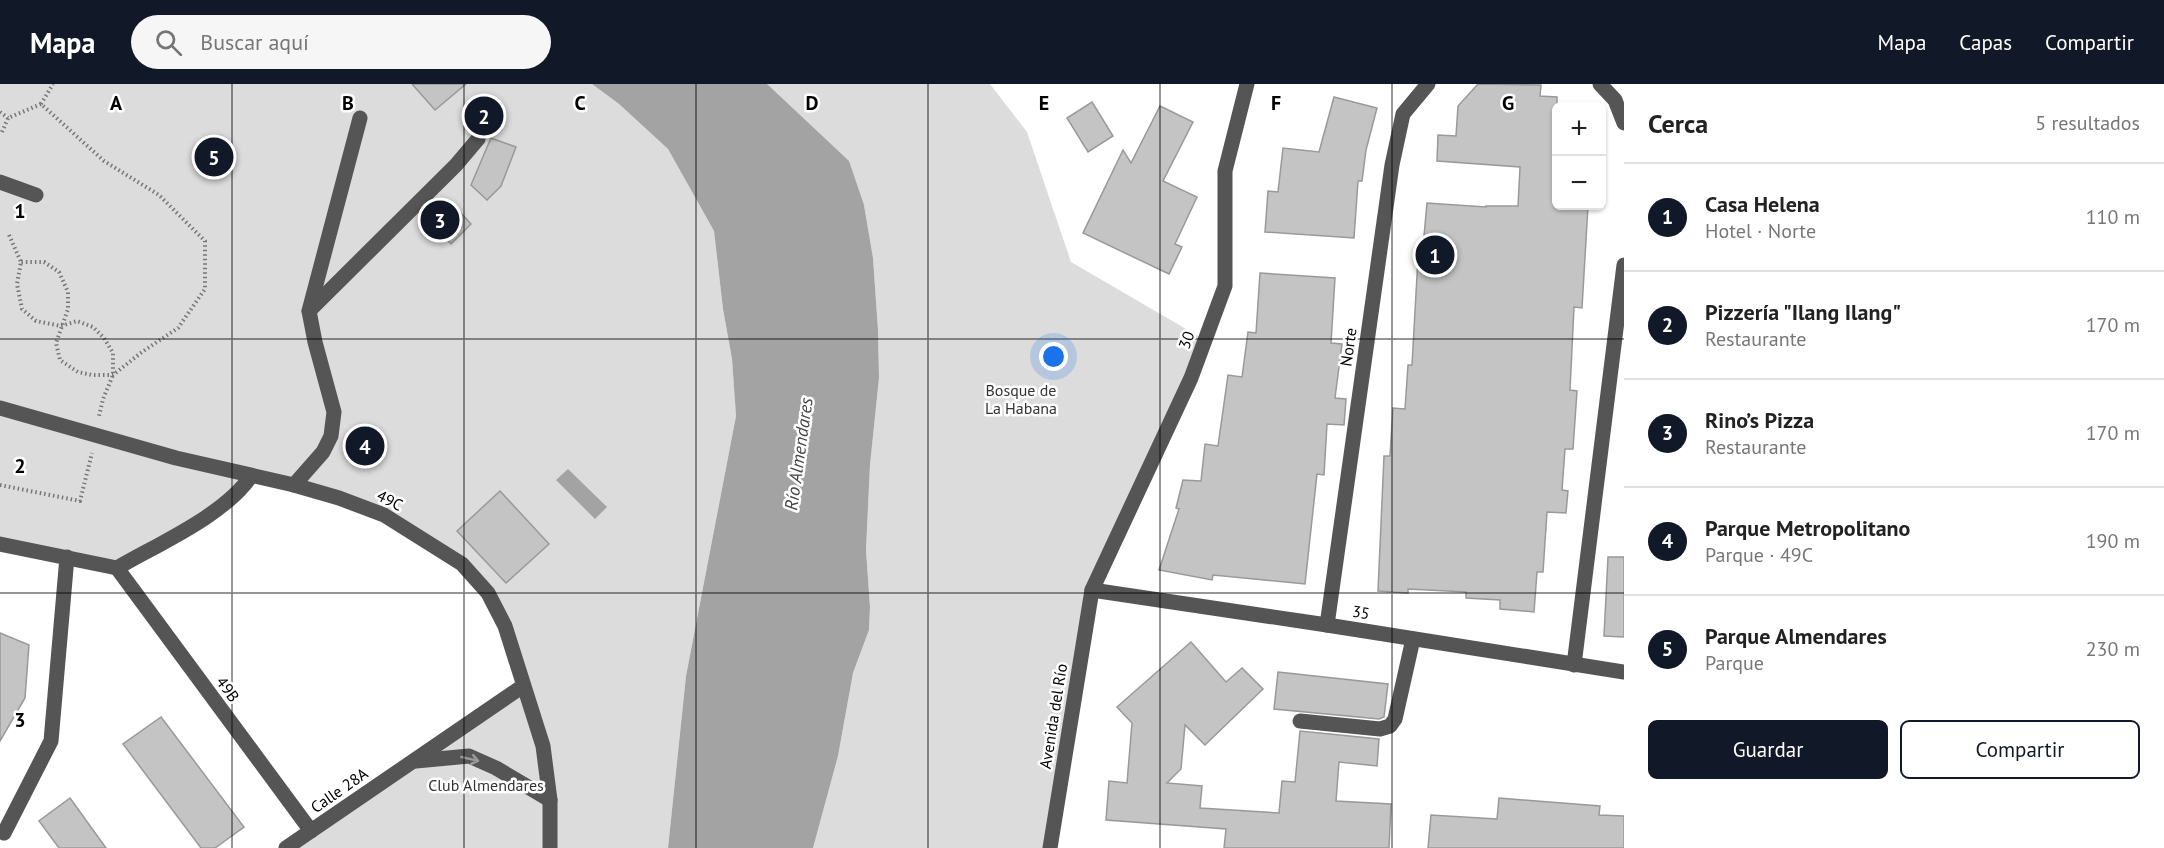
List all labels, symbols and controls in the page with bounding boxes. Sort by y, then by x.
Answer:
search box [131,15,551,69]
text: Mapa [30,24,95,61]
icon: search [152,26,185,59]
text: Buscar aquí [200,28,309,56]
text: Mapa [1878,29,1926,56]
text: Capas [1959,29,2012,56]
text: Compartir [2045,29,2134,56]
text: A [110,90,123,116]
text: B [342,90,354,116]
text: C [574,90,586,116]
text: D [806,90,819,116]
text: E [1039,90,1049,116]
text: F [1271,90,1281,116]
text: G [1502,90,1514,116]
pin: 2 [464,93,504,138]
map controls [1552,102,1606,210]
button: + [1552,102,1606,156]
text: Cerca [1648,107,1708,140]
text: 5 resultados [2035,110,2140,136]
pin: 5 [194,134,234,180]
button: − [1552,156,1606,210]
text: Casa Helena [1705,190,1820,218]
text: 1 [14,198,26,224]
pin: 3 [420,198,460,242]
text: 1 [1662,204,1673,230]
text: 110 m [2086,204,2140,230]
text: Hotel · Norte [1705,218,1816,244]
pin: 1 [1416,232,1454,278]
text: Pizzería "Ilang Ilang" [1705,298,1901,326]
text: 2 [1662,312,1673,338]
text: 170 m [2086,312,2140,338]
street label: Norte [1335,326,1361,368]
text: Restaurante [1705,326,1806,352]
street label: 30 [1174,328,1198,352]
your location [1039,342,1068,371]
park label: Bosque de La Habana [985,380,1057,418]
water label: Río Almendares [779,395,818,512]
text: Rino’s Pizza [1705,406,1814,434]
text: 3 [1662,420,1673,446]
text: 170 m [2086,420,2140,446]
pin: 4 [346,424,385,469]
text: Restaurante [1705,434,1806,460]
text: 2 [14,453,26,479]
street label: 49C [374,485,406,515]
text: Parque Metropolitano [1705,514,1910,542]
text: 4 [1662,528,1673,554]
text: 190 m [2086,528,2140,554]
text: Parque · 49C [1705,542,1813,568]
street label: 35 [1351,601,1371,623]
text: Parque Almendares [1705,622,1887,650]
text: 5 [1662,636,1673,662]
text: 230 m [2086,636,2140,662]
text: Parque [1705,650,1764,676]
street label: Avenida del Río [1035,662,1071,770]
street label: 49B [212,672,244,706]
text: 3 [14,707,26,733]
button: Guardar [1648,720,1888,779]
button: Compartir [1900,720,2140,779]
one-way arrow [460,754,479,765]
street label: Calle 28A [306,763,372,817]
park label: Club Almendares [428,775,544,795]

